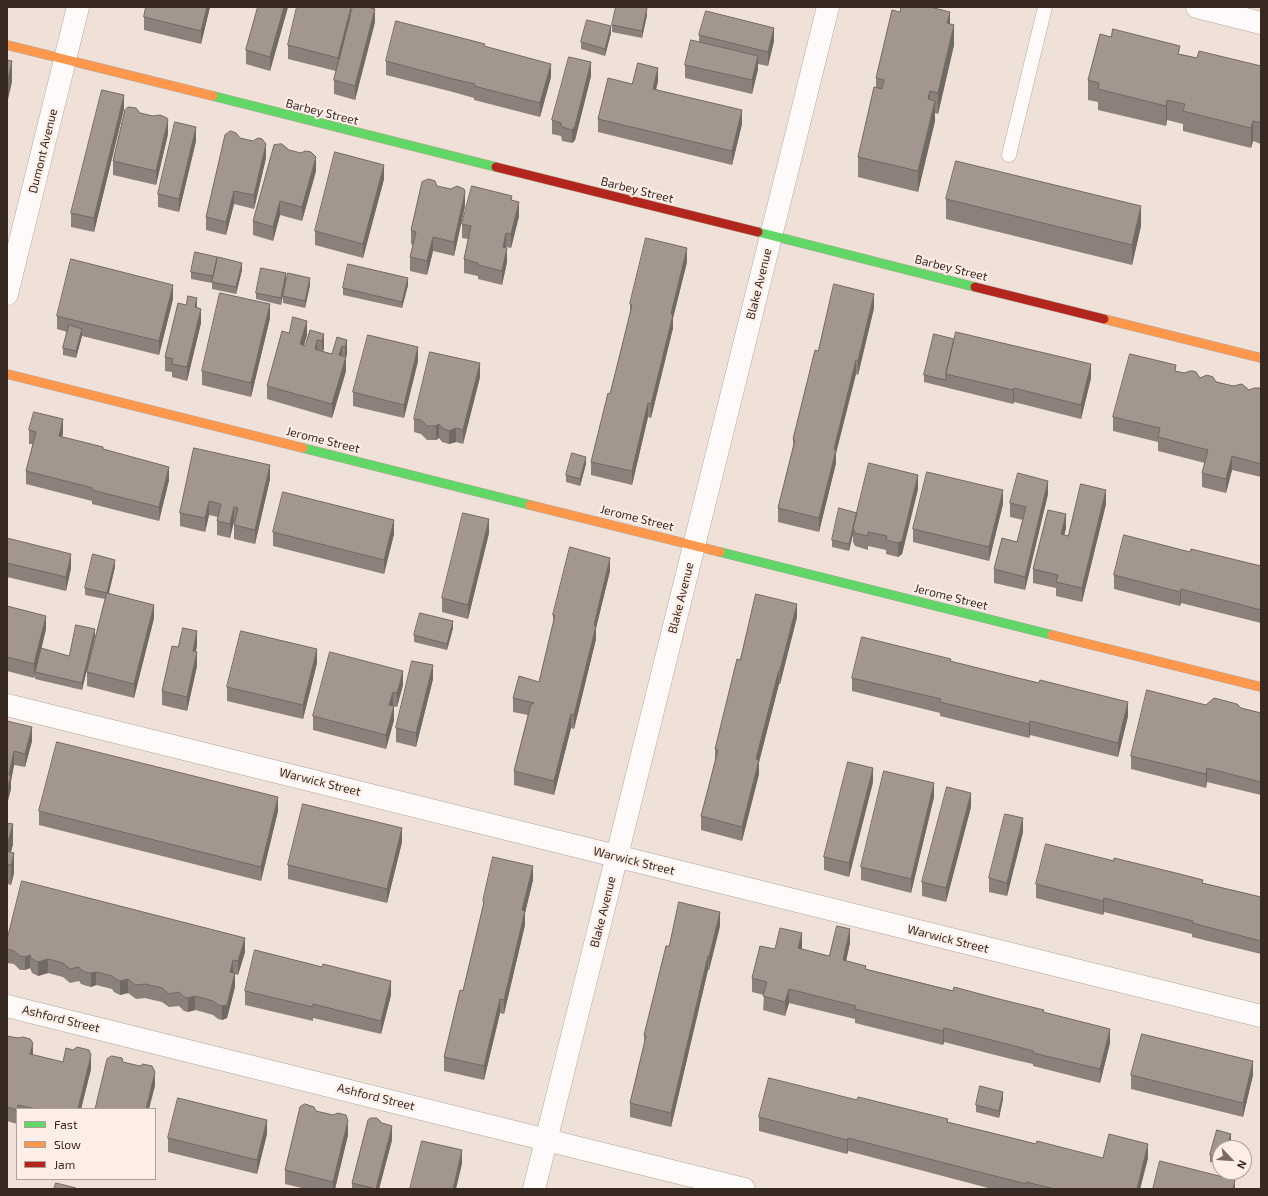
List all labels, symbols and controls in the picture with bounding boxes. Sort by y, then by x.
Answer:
street label: Barbey Street [284,96,360,128]
street label: Dumont Avenue [26,107,60,195]
street label: Barbey Street [599,174,675,206]
street label: Blake Avenue [743,247,775,321]
street label: Barbey Street [913,252,989,284]
street label: Jerome Street [285,424,361,456]
street label: Jerome Street [599,502,675,534]
street label: Blake Avenue [665,561,697,635]
street label: Jerome Street [913,581,989,613]
street label: Warwick Street [278,765,362,799]
street label: Warwick Street [592,844,676,878]
street label: Blake Avenue [587,875,619,949]
street label: Warwick Street [906,922,990,956]
street label: Ashford Street [21,1002,101,1036]
street label: Ashford Street [336,1080,416,1114]
legend [16,1108,156,1180]
text: Fast [54,1117,77,1131]
text: Slow [54,1137,81,1151]
north arrow [1212,1140,1252,1180]
text: Jam [54,1157,75,1171]
text: N [1235,1159,1250,1171]

